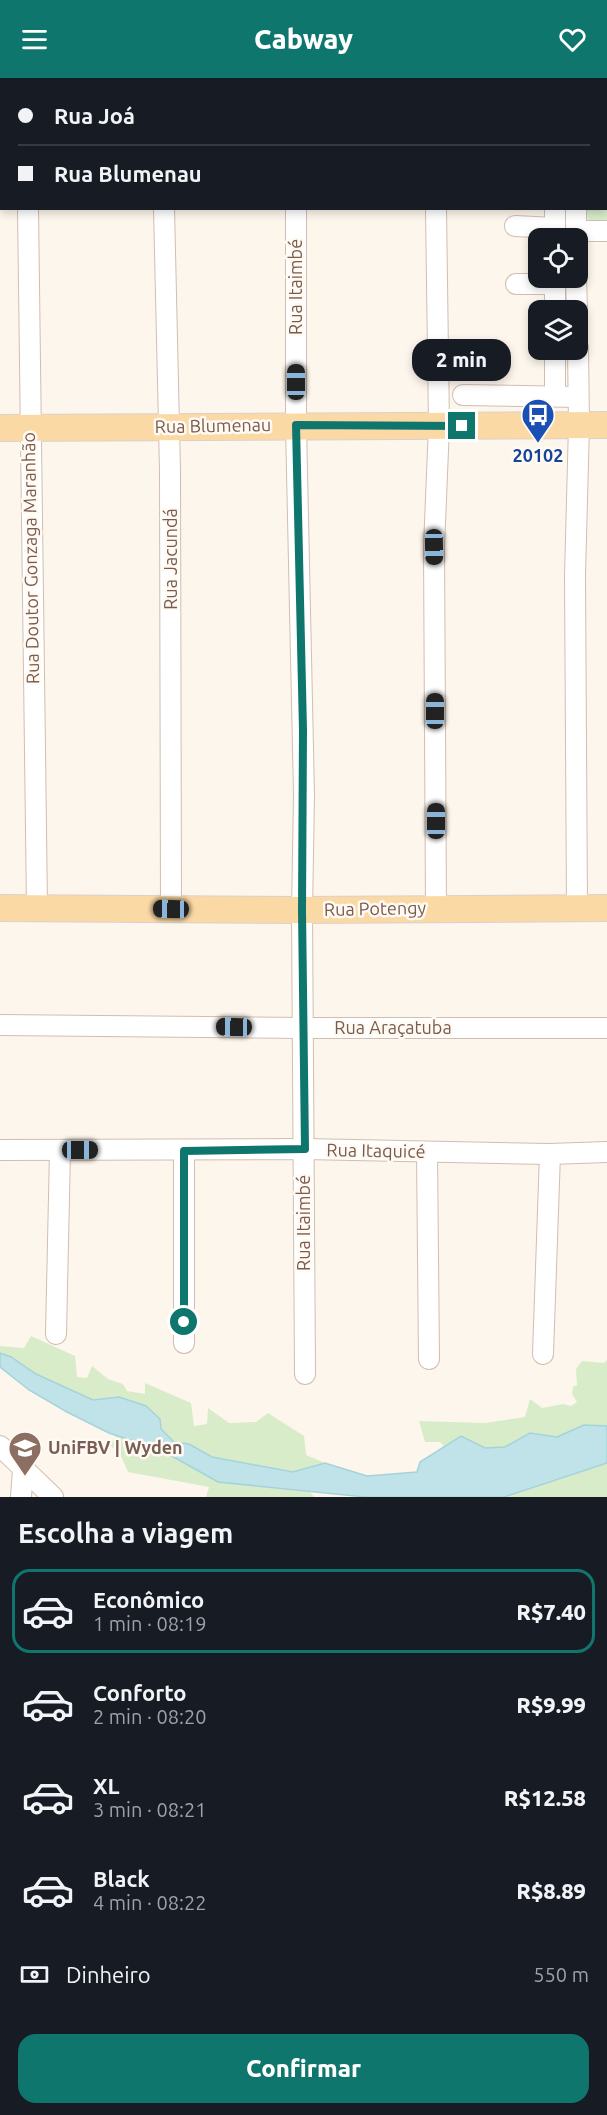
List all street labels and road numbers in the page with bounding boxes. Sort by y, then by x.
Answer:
street label: Rua Itaimbé [285,239,305,335]
street label: Rua Blumenau [155,414,271,436]
street label: Rua Doutor Gonzaga Maranhão [18,432,42,684]
street label: Rua Jacundá [160,508,180,610]
street label: Rua Potengy [324,897,427,919]
street label: Rua Araçatuba [334,1017,452,1037]
street label: Rua Itaquicé [326,1139,426,1161]
street label: Rua Itaimbé [293,1175,313,1271]

